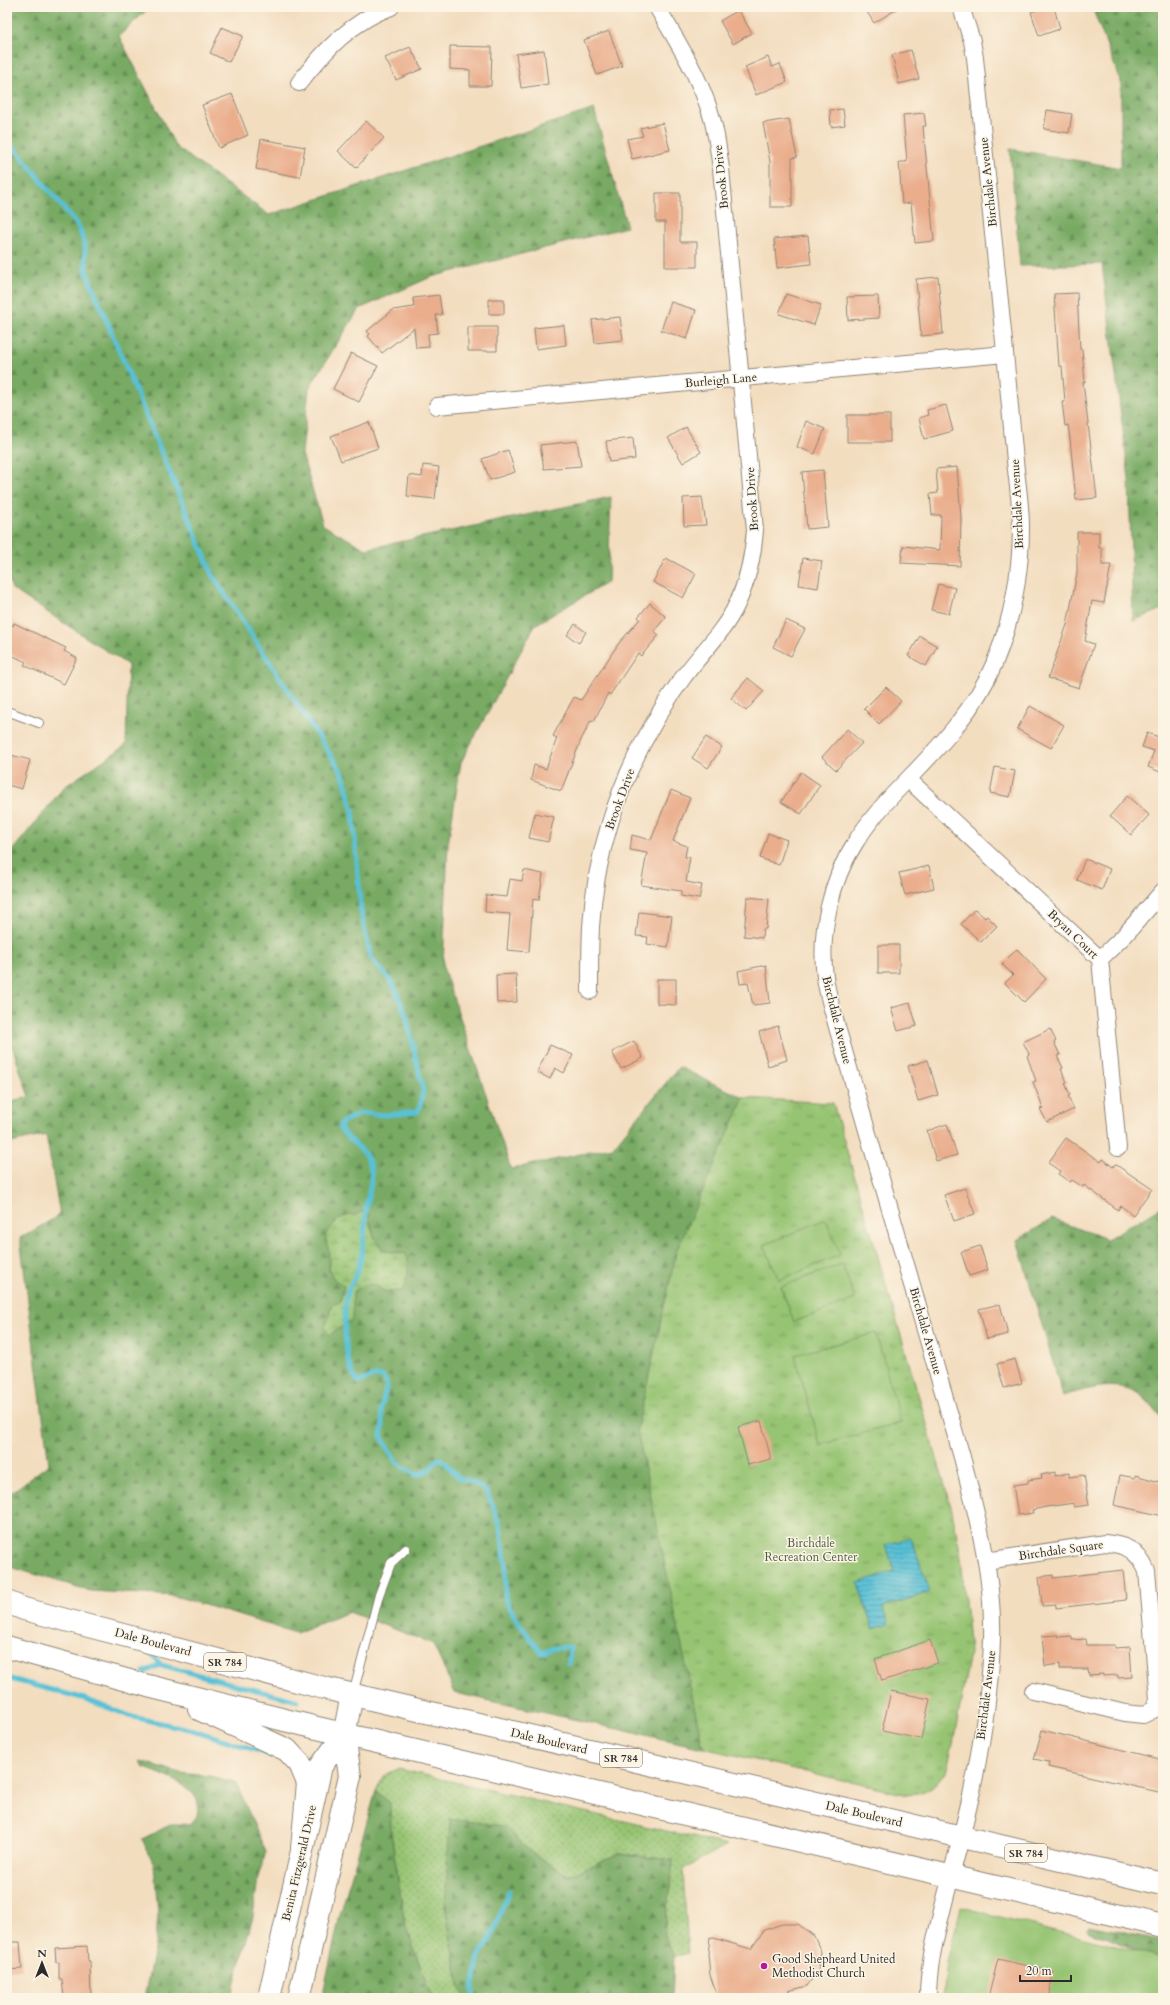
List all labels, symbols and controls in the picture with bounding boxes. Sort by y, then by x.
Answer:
street label: Birchdale Avenue [975,136,1001,228]
street label: Brook Drive [710,144,732,210]
street label: Burleigh Lane [684,369,758,391]
street label: Birchdale Avenue [1007,459,1027,549]
street label: Brook Drive [742,466,762,532]
street label: Brook Drive [602,766,638,832]
street label: Bryan Court [1044,906,1102,962]
street label: Birchdale Avenue [818,974,856,1066]
street label: Birchdale Avenue [906,1285,946,1377]
park label: Birchdale Recreation Center [764,1535,858,1565]
street label: Birchdale Square [1018,1536,1104,1564]
street label: Dale Boulevard [113,1624,194,1660]
street label: Birchdale Avenue [973,1649,999,1741]
road number: SR 784 [204,1653,246,1671]
street label: Dale Boulevard [509,1724,590,1758]
road number: SR 784 [600,1749,642,1767]
street label: Dale Boulevard [824,1797,905,1831]
street label: Benita Fitzgerald Drive [278,1803,320,1923]
road number: SR 784 [1005,1844,1047,1862]
north arrow [22,1943,62,1983]
text: N [37,1946,47,1961]
place label: Good Shepheard United Methodist Church [772,1951,896,1981]
scale bar [1020,1957,1071,1983]
marker: Good Shepheard United Methodist Church [759,1961,769,1971]
text: 20 m [1026,1963,1053,1979]

